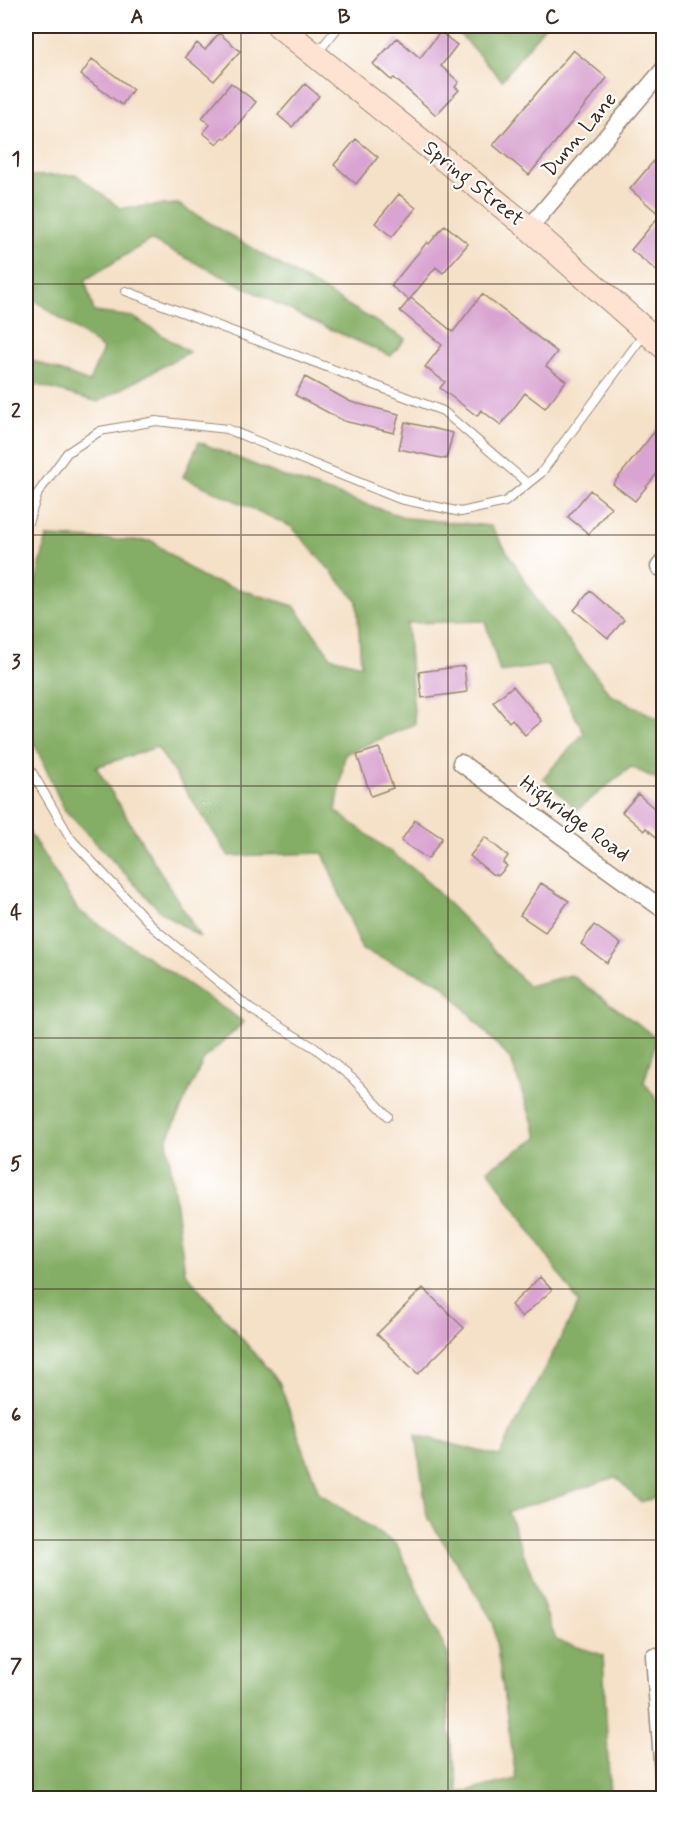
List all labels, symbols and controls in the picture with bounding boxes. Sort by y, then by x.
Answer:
text: A [130,4,144,31]
text: B [338,4,351,31]
text: C [545,4,560,31]
street label: Dunn Lane [536,86,624,183]
street label: Spring Street [416,134,530,235]
text: 1 [12,146,20,173]
text: 2 [11,398,21,425]
text: 3 [11,649,21,676]
street label: Highridge Road [512,769,635,870]
text: 4 [10,900,22,927]
text: 5 [10,1151,22,1178]
text: 6 [11,1402,21,1429]
text: 7 [10,1653,22,1680]

